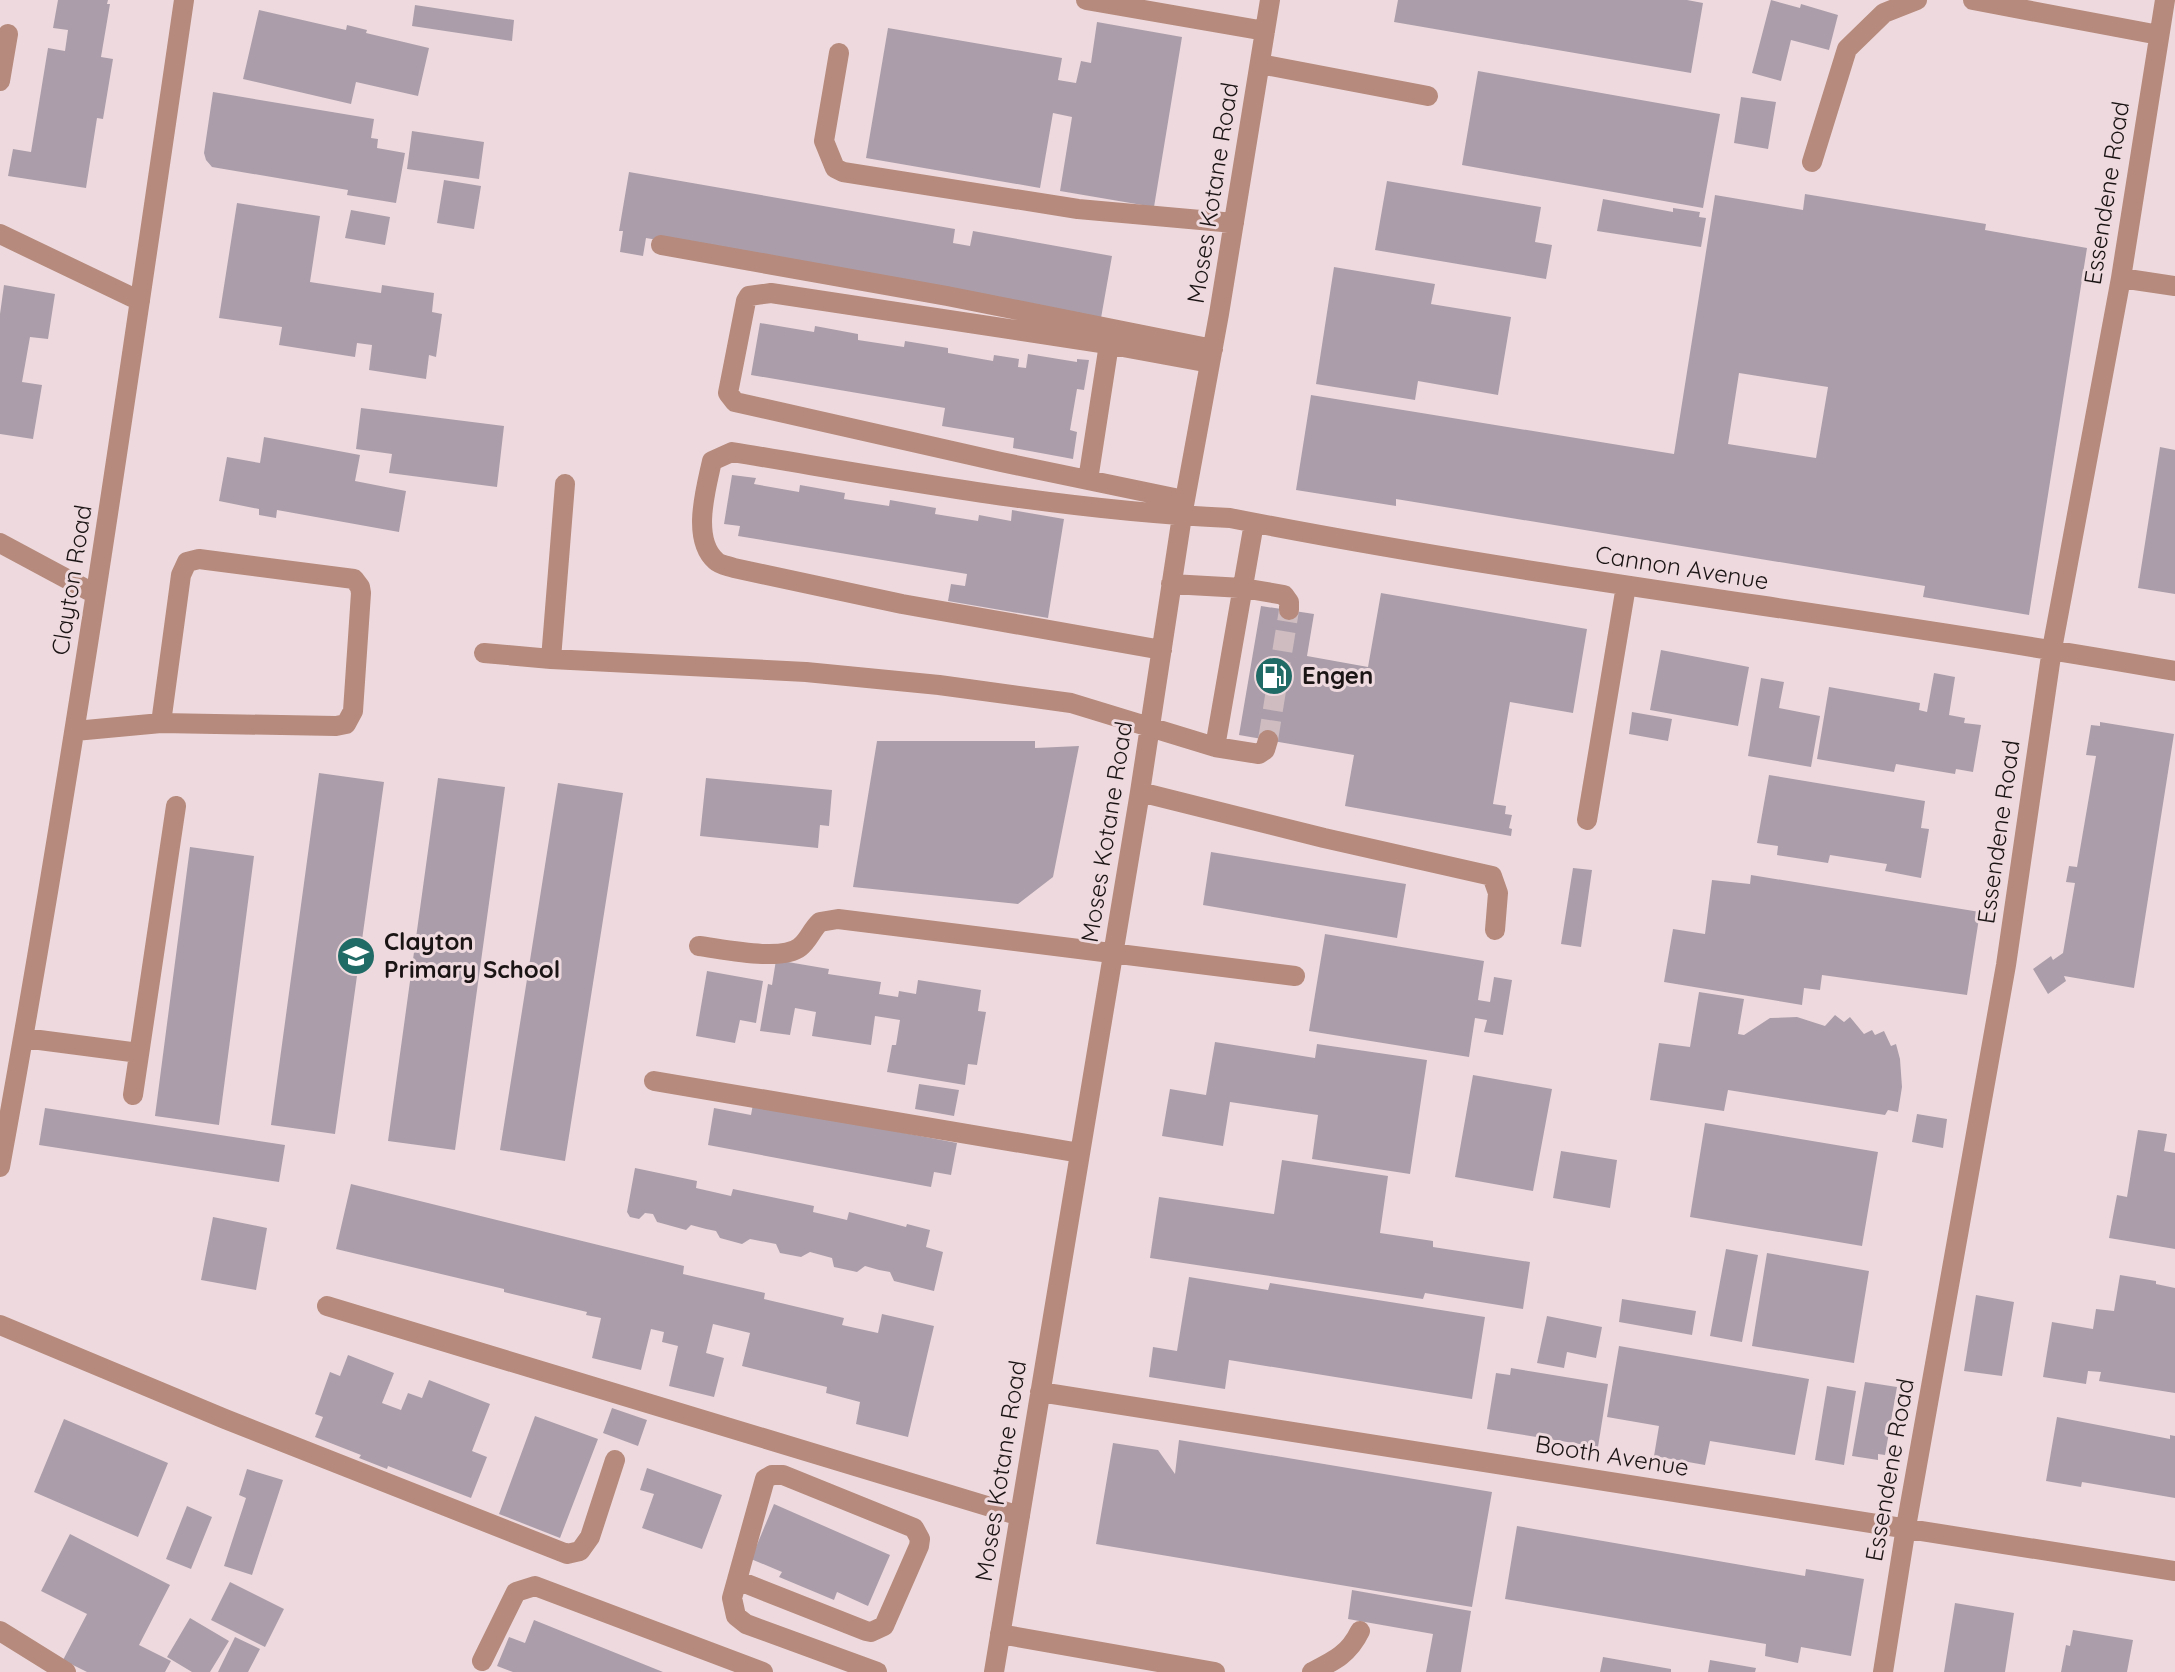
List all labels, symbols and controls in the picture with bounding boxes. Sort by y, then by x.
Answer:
street label: Moses Kotane Road [1180,80,1244,306]
street label: Essendene Road [2077,99,2135,287]
street label: Clayton Road [44,503,98,657]
street label: Cannon Avenue [1593,539,1771,596]
fuel station icon: Engen [1253,655,1295,697]
place label: Engen [1302,660,1373,690]
street label: Moses Kotane Road [1074,719,1138,945]
street label: Essendene Road [1970,738,2026,926]
place label: Clayton Primary School [384,926,560,984]
school or university icon: Clayton Primary School [335,935,377,977]
street label: Moses Kotane Road [968,1358,1032,1584]
street label: Essendene Road [1858,1376,1920,1564]
street label: Booth Avenue [1533,1428,1691,1482]

